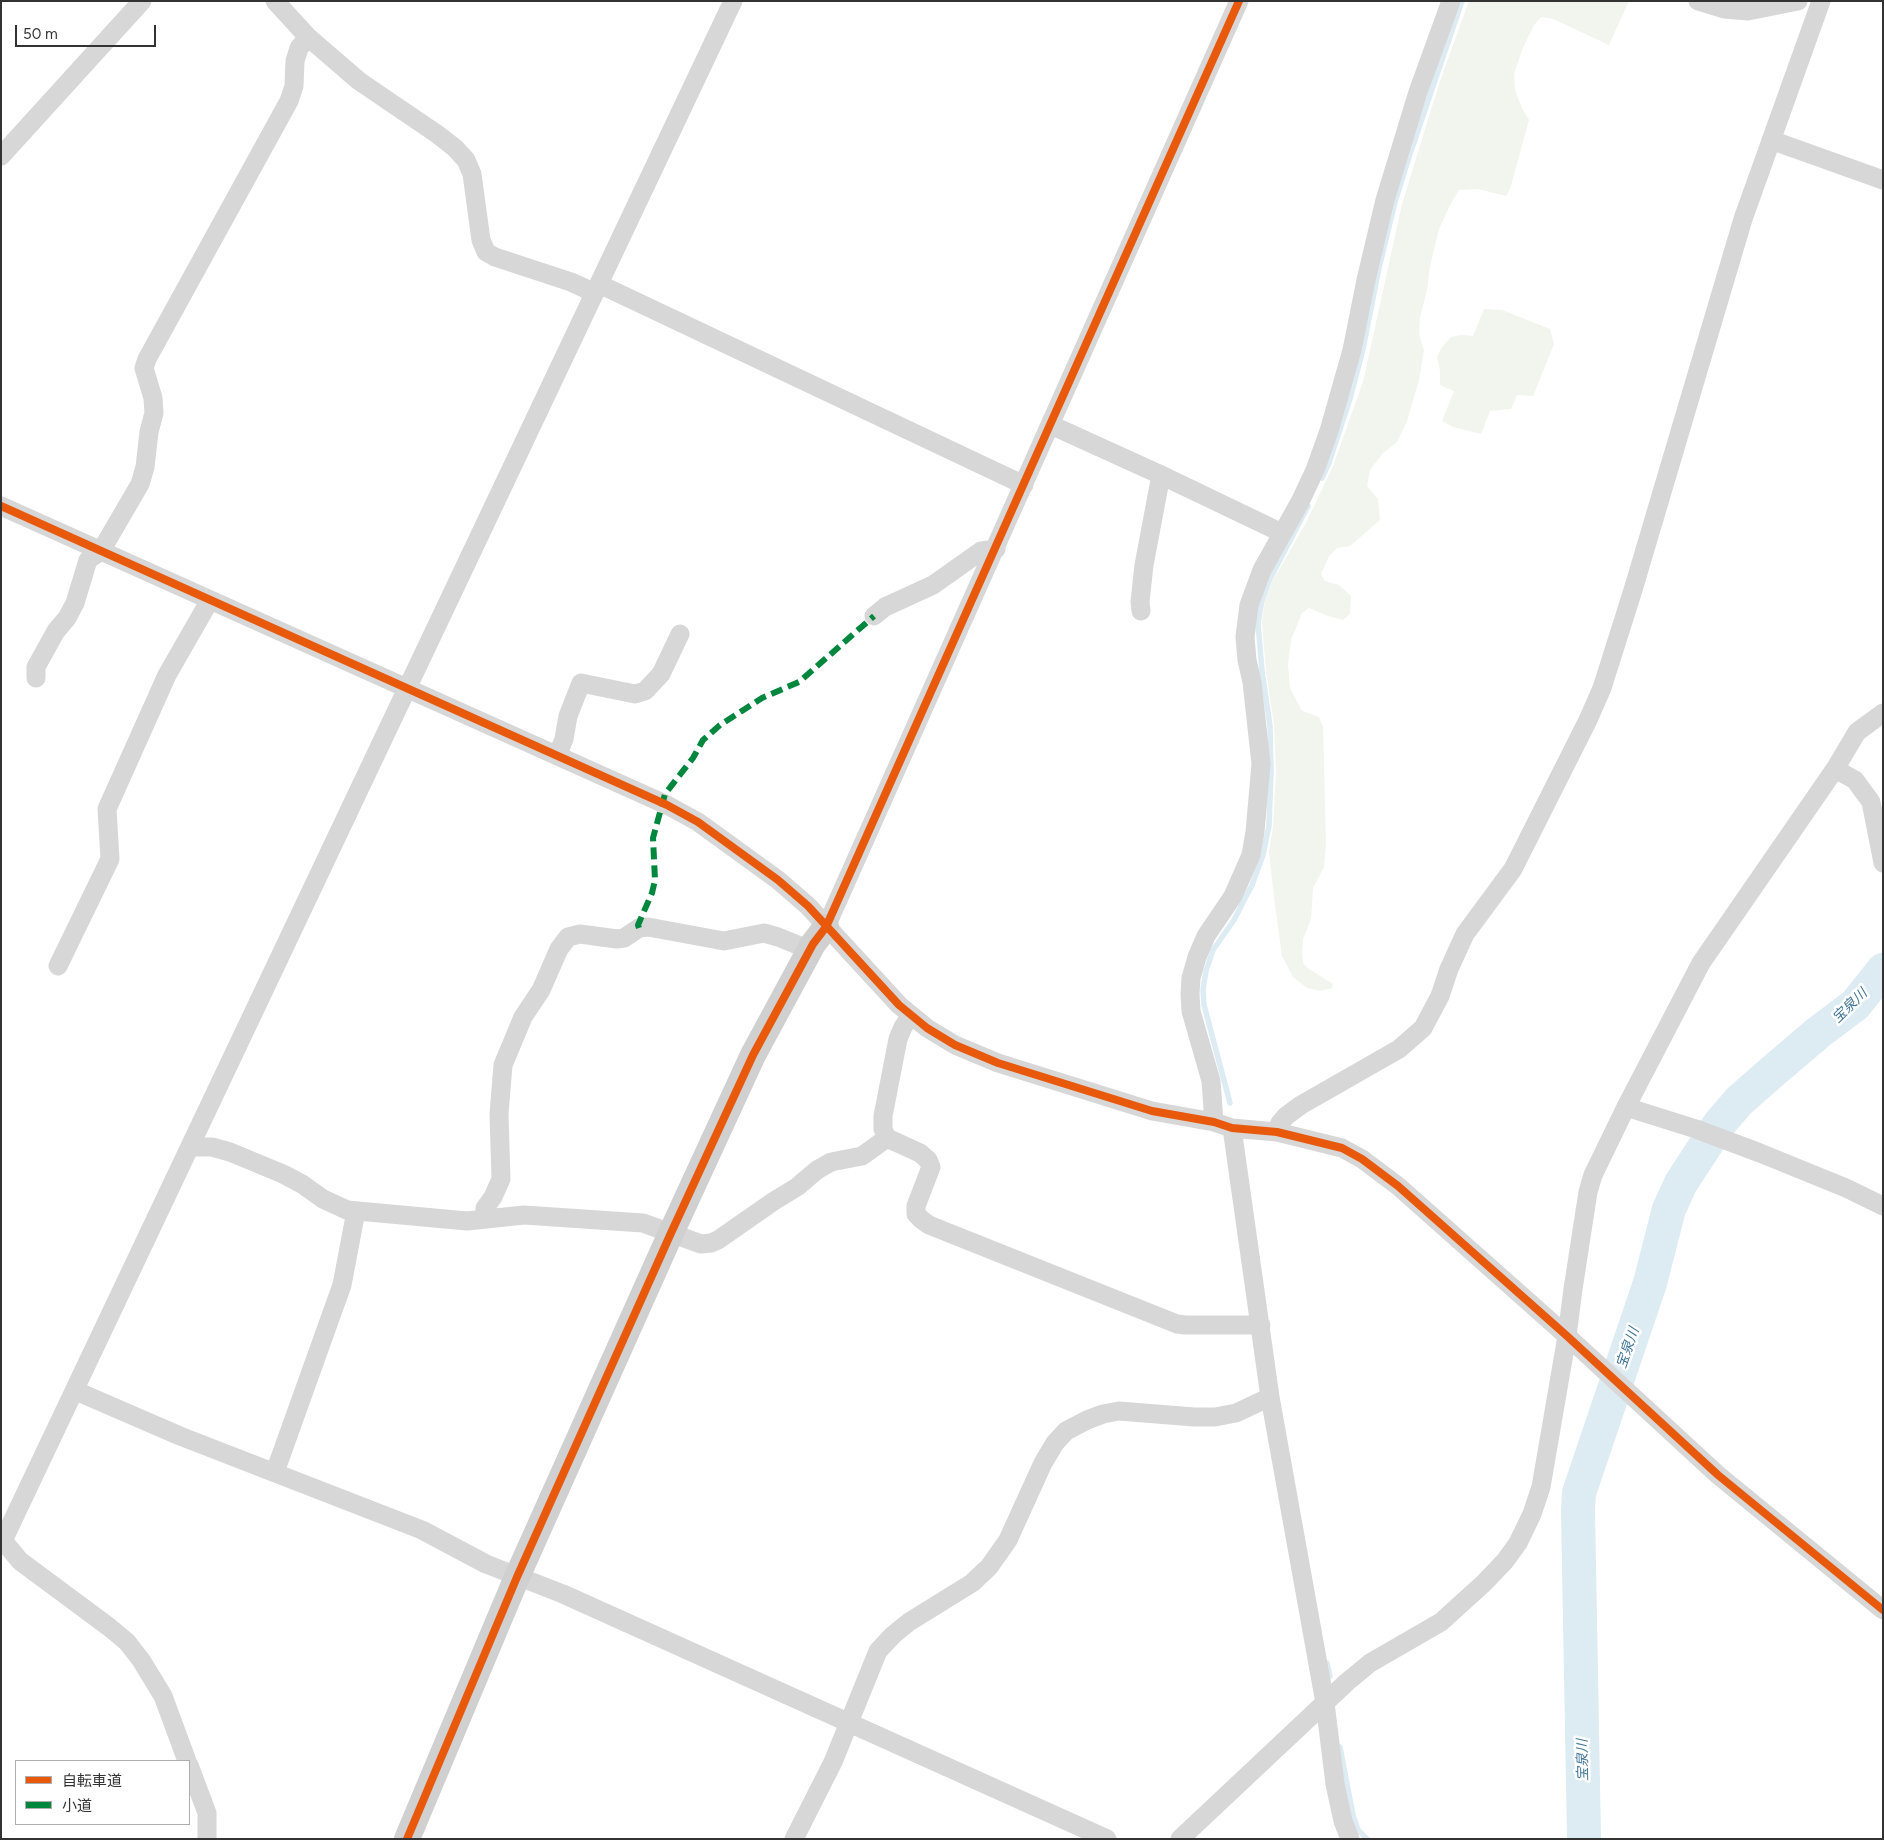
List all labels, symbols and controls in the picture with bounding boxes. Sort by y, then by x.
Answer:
scale bar [18,15,159,47]
text: 50 m [23,25,58,43]
water label: 宝泉川 [1829,985,1871,1027]
water label: 宝泉川 [1613,1325,1643,1371]
water label: 宝泉川 [1574,1739,1592,1781]
legend [15,1760,190,1825]
text: 自転車道 [62,1772,122,1790]
text: 小道 [62,1797,92,1815]

